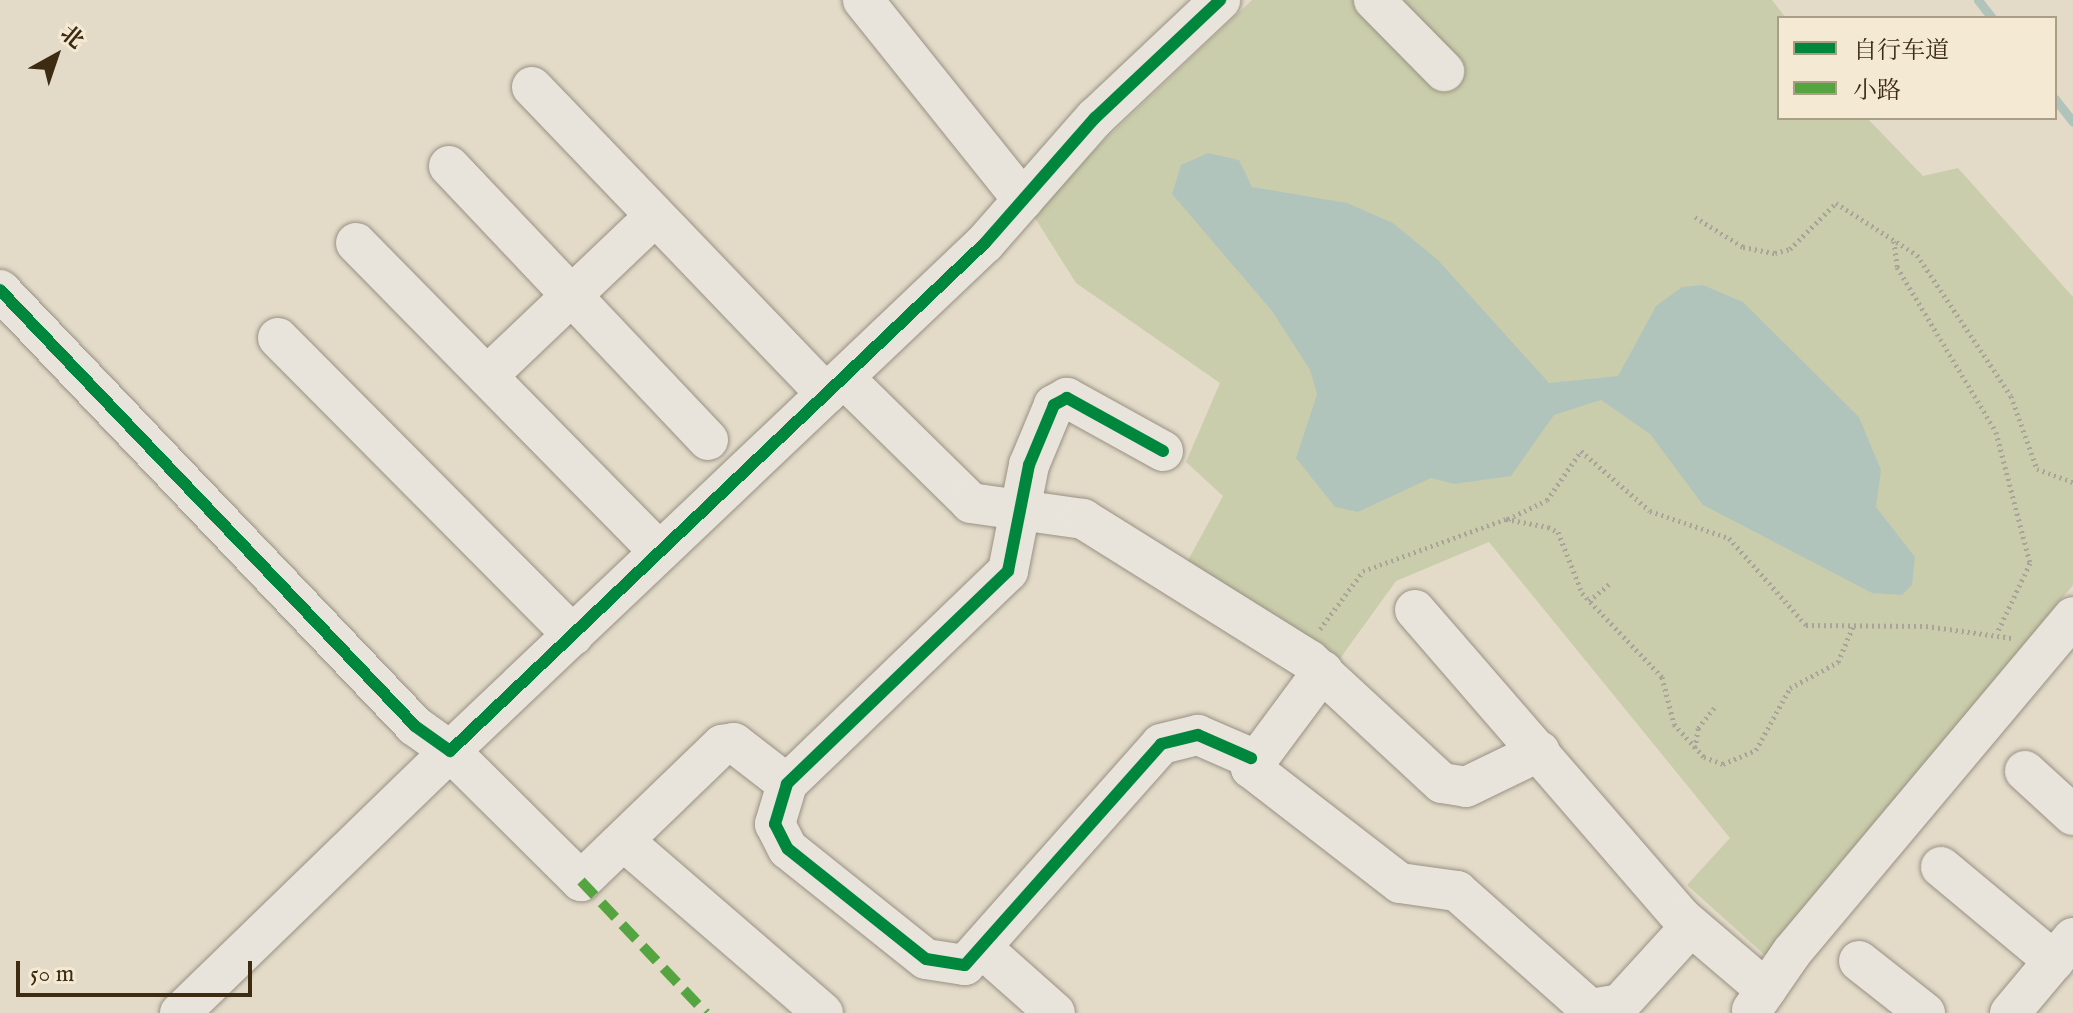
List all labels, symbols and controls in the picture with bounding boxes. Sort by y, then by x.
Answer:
north arrow [16,16,96,96]
legend [1777,16,2057,120]
text: 北 [54,20,89,55]
text: 自行车道 [1853,36,1949,67]
text: 小路 [1853,76,1901,107]
scale bar [20,945,256,995]
text: 50 m [30,959,74,990]

